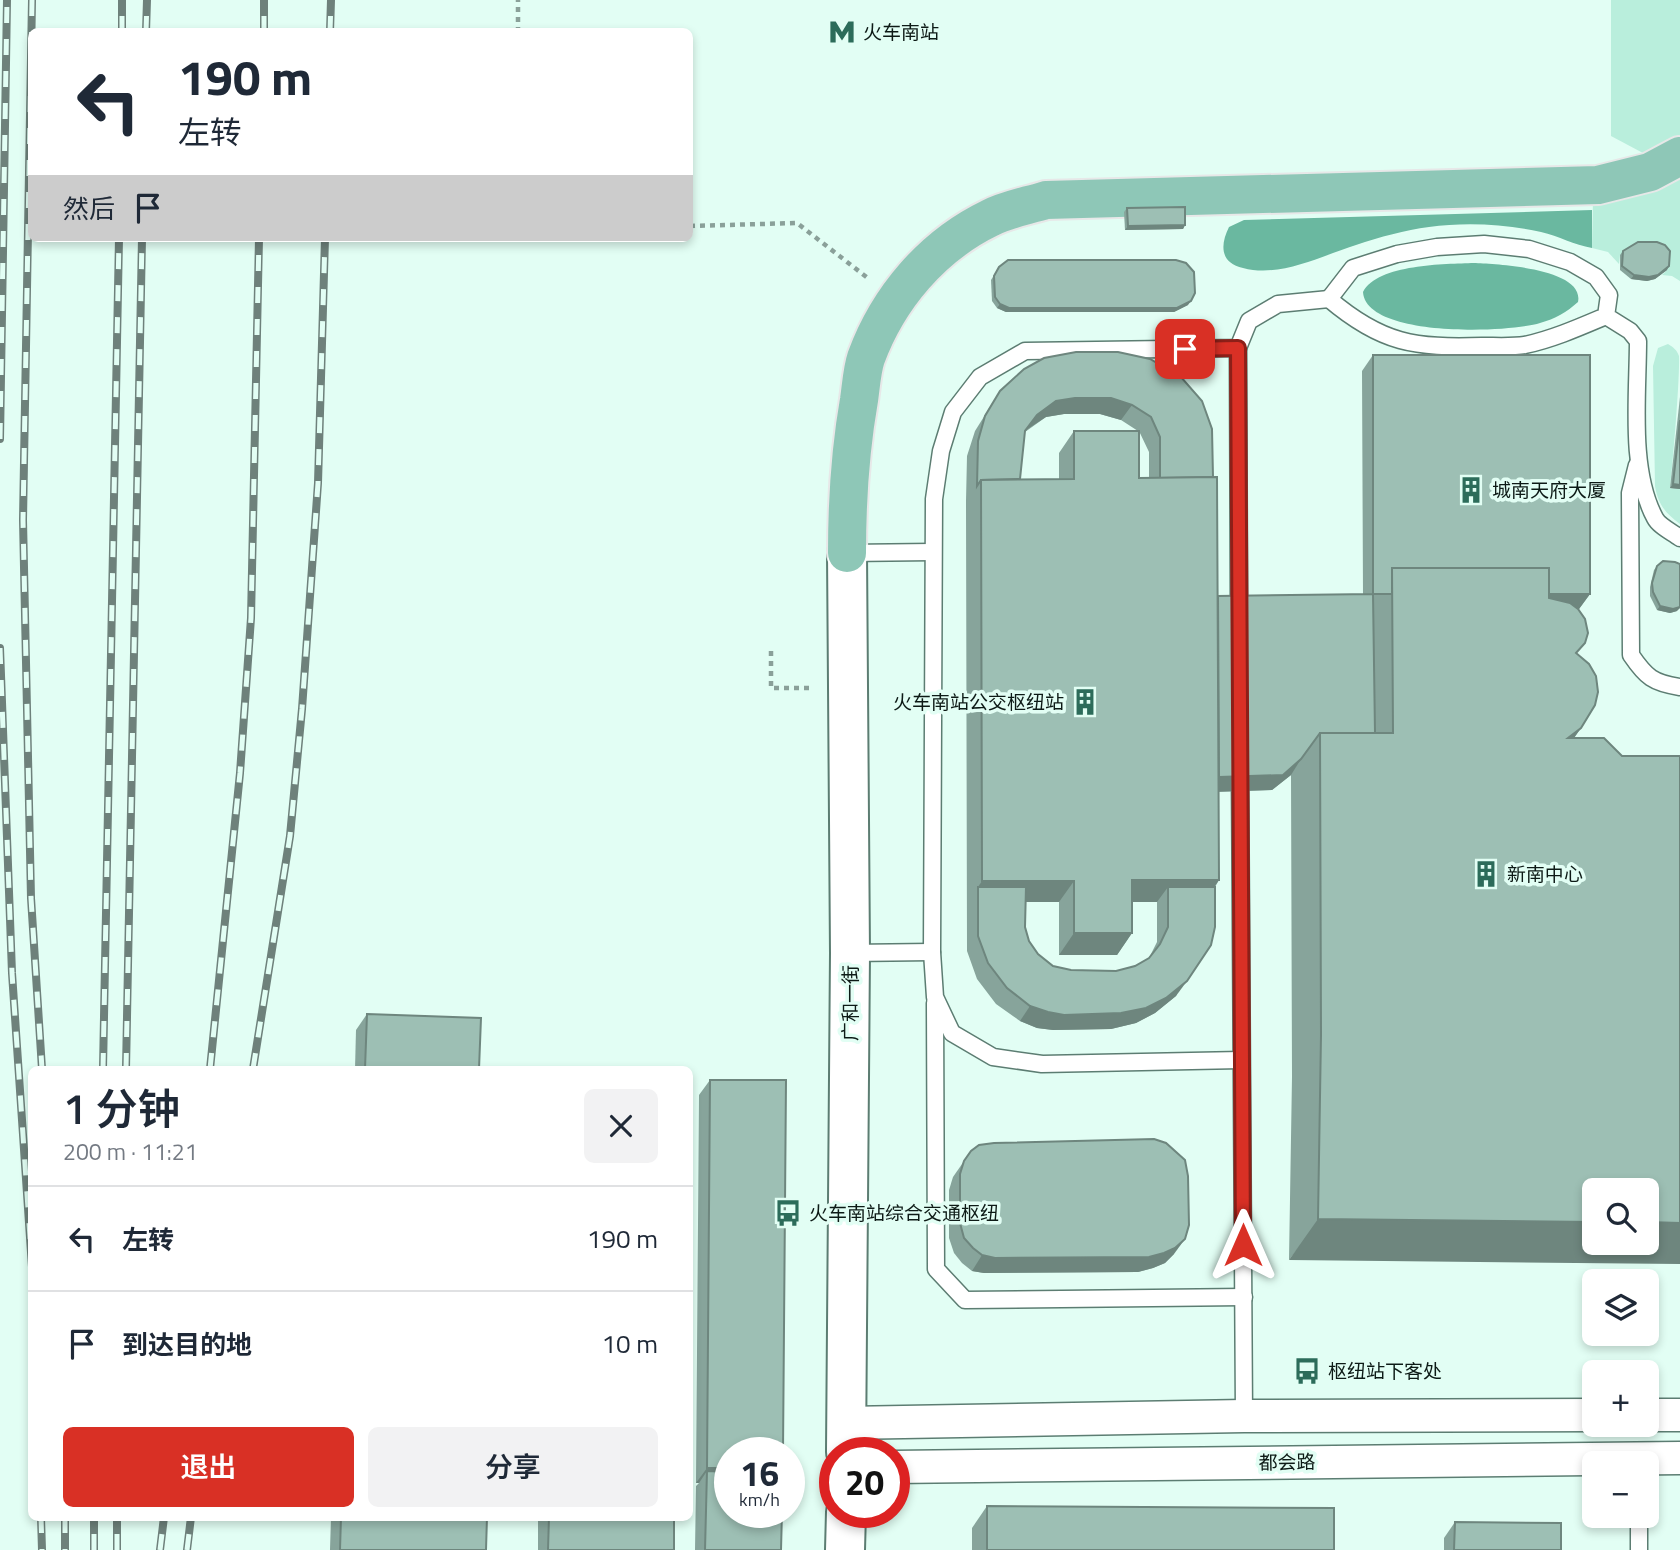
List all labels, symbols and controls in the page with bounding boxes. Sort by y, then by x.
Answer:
metro station icon: 火车南站 [827,17,857,47]
place label: 火车南站 [863,17,939,46]
text: 190 m [178,39,312,114]
icon: left [63,56,154,147]
text: 左转 [178,108,242,156]
text: 然后 [63,189,115,228]
icon: arrive [129,189,167,227]
pin [1155,319,1215,379]
icon: arrive [1166,330,1204,368]
building icon: 城南天府大厦 [1456,475,1486,505]
place label: 城南天府大厦 [1492,475,1606,504]
place label: 火车南站公交枢纽站 [893,687,1064,716]
building icon: 火车南站公交枢纽站 [1070,687,1100,717]
building icon: 新南中心 [1471,859,1501,889]
place label: 新南中心 [1507,859,1583,888]
street label: 广和一街 [835,965,864,1041]
text: 1 分钟 [63,1076,180,1140]
button: close [584,1089,658,1163]
text: 200 m · 11:21 [63,1134,198,1169]
map controls [1582,1178,1659,1528]
button: search [1582,1178,1659,1255]
bus stop icon: 火车南站综合交通枢纽 [773,1198,803,1228]
place label: 火车南站综合交通枢纽 [809,1198,999,1227]
position arrow [1206,1208,1280,1282]
text: 190 m [587,1219,658,1258]
icon: left [63,1220,101,1258]
text: 左转 [122,1220,174,1259]
button: layers [1582,1269,1659,1346]
text: 10 m [601,1324,658,1363]
icon: arrive [63,1325,101,1363]
text: 到达目的地 [122,1325,252,1364]
bus stop icon: 枢纽站下客处 [1292,1356,1322,1386]
place label: 枢纽站下客处 [1328,1356,1442,1385]
button: + [1582,1360,1659,1437]
button: 退出 [63,1427,354,1507]
button: 分享 [368,1427,658,1507]
speed limit sign: 20 [819,1437,910,1528]
text: 16 [740,1446,779,1500]
street label: 都会路 [1258,1447,1316,1476]
button: − [1582,1451,1659,1528]
text: km/h [739,1486,780,1513]

